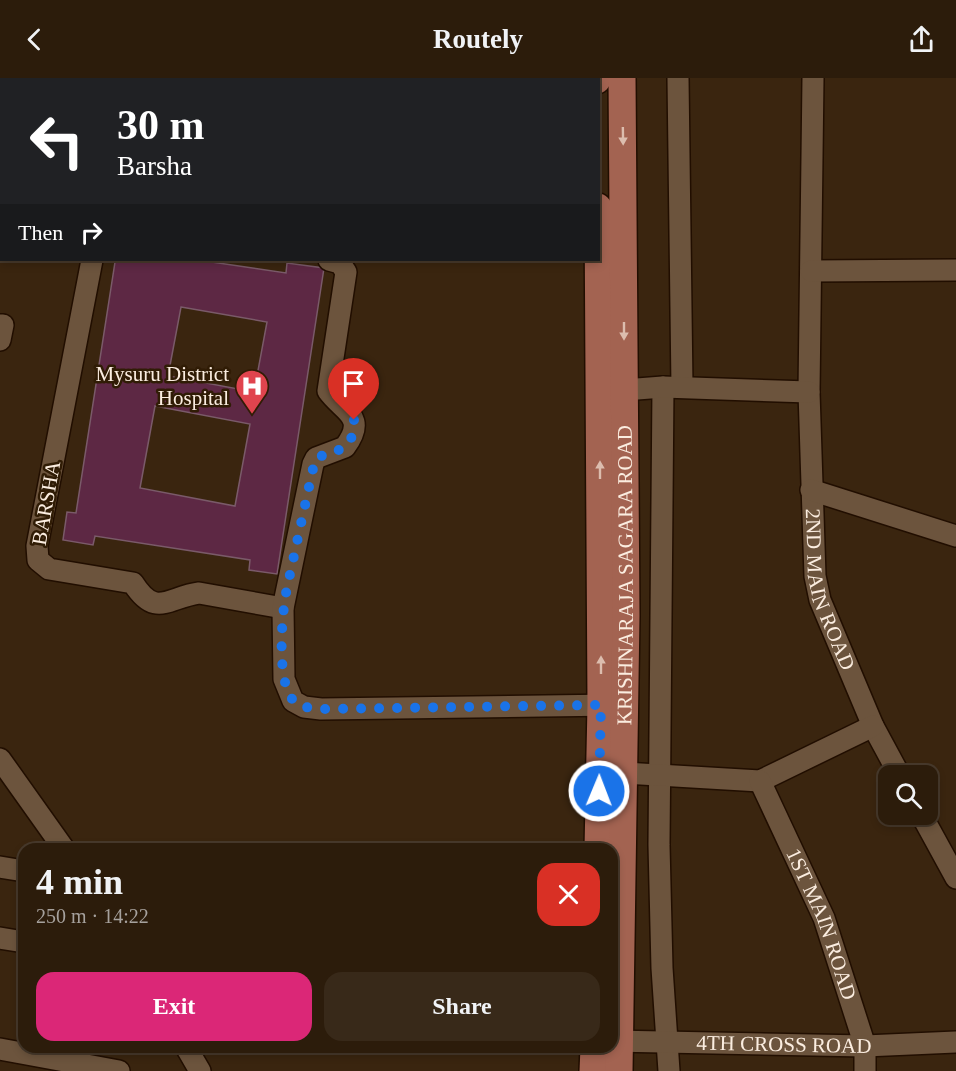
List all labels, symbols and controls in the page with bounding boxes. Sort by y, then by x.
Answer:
icon: back [18,23,51,56]
icon: share [905,23,938,56]
text: Routely [433,24,523,54]
icon: left [18,102,96,180]
text: 30 m [117,102,205,148]
one-way arrow [618,127,628,146]
text: Barsha [117,151,192,181]
icon: right [75,216,108,249]
text: Then [18,220,63,245]
one-way arrow [619,322,629,341]
pin [328,358,379,420]
place label: Mysuru District Hospital [95,362,229,410]
icon: arrive [337,367,370,400]
hospital icon: Mysuru District Hospital [234,368,270,415]
street label: KRISHNARAJA SAGARA ROAD [612,425,638,725]
street label: BARSHA [27,458,65,547]
one-way arrow [595,460,605,479]
street label: 2ND MAIN ROAD [801,508,860,674]
one-way arrow [596,655,606,674]
position arrow [567,759,631,823]
map controls [878,765,938,825]
button: search [878,765,938,825]
street label: 1ST MAIN ROAD [781,844,861,1003]
text: 4 min [36,862,123,902]
button: close [537,863,600,926]
text: 250 m · 14:22 [36,905,149,927]
button: Exit [36,972,312,1041]
button: Share [324,972,600,1041]
street label: 4TH CROSS ROAD [696,1031,872,1058]

